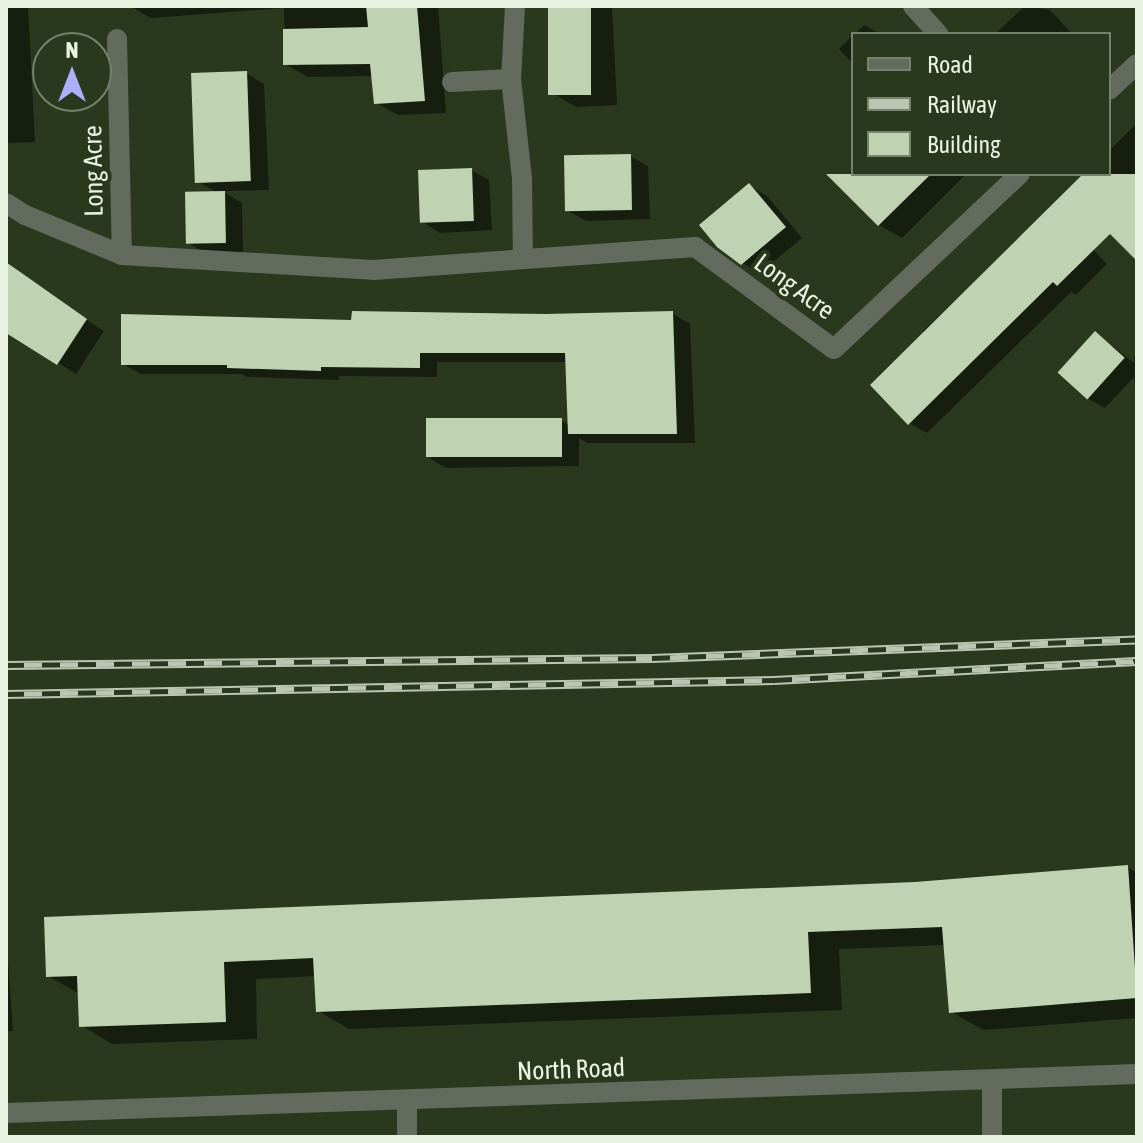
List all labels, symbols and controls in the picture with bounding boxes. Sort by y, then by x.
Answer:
north arrow [32,32,112,112]
legend [851,32,1111,176]
text: N [66,37,78,63]
text: Road [927,51,973,78]
text: Railway [927,91,997,118]
street label: Long Acre [78,125,110,217]
text: Building [927,131,1000,158]
street label: Long Acre [748,247,840,327]
street label: North Road [516,1053,626,1087]

